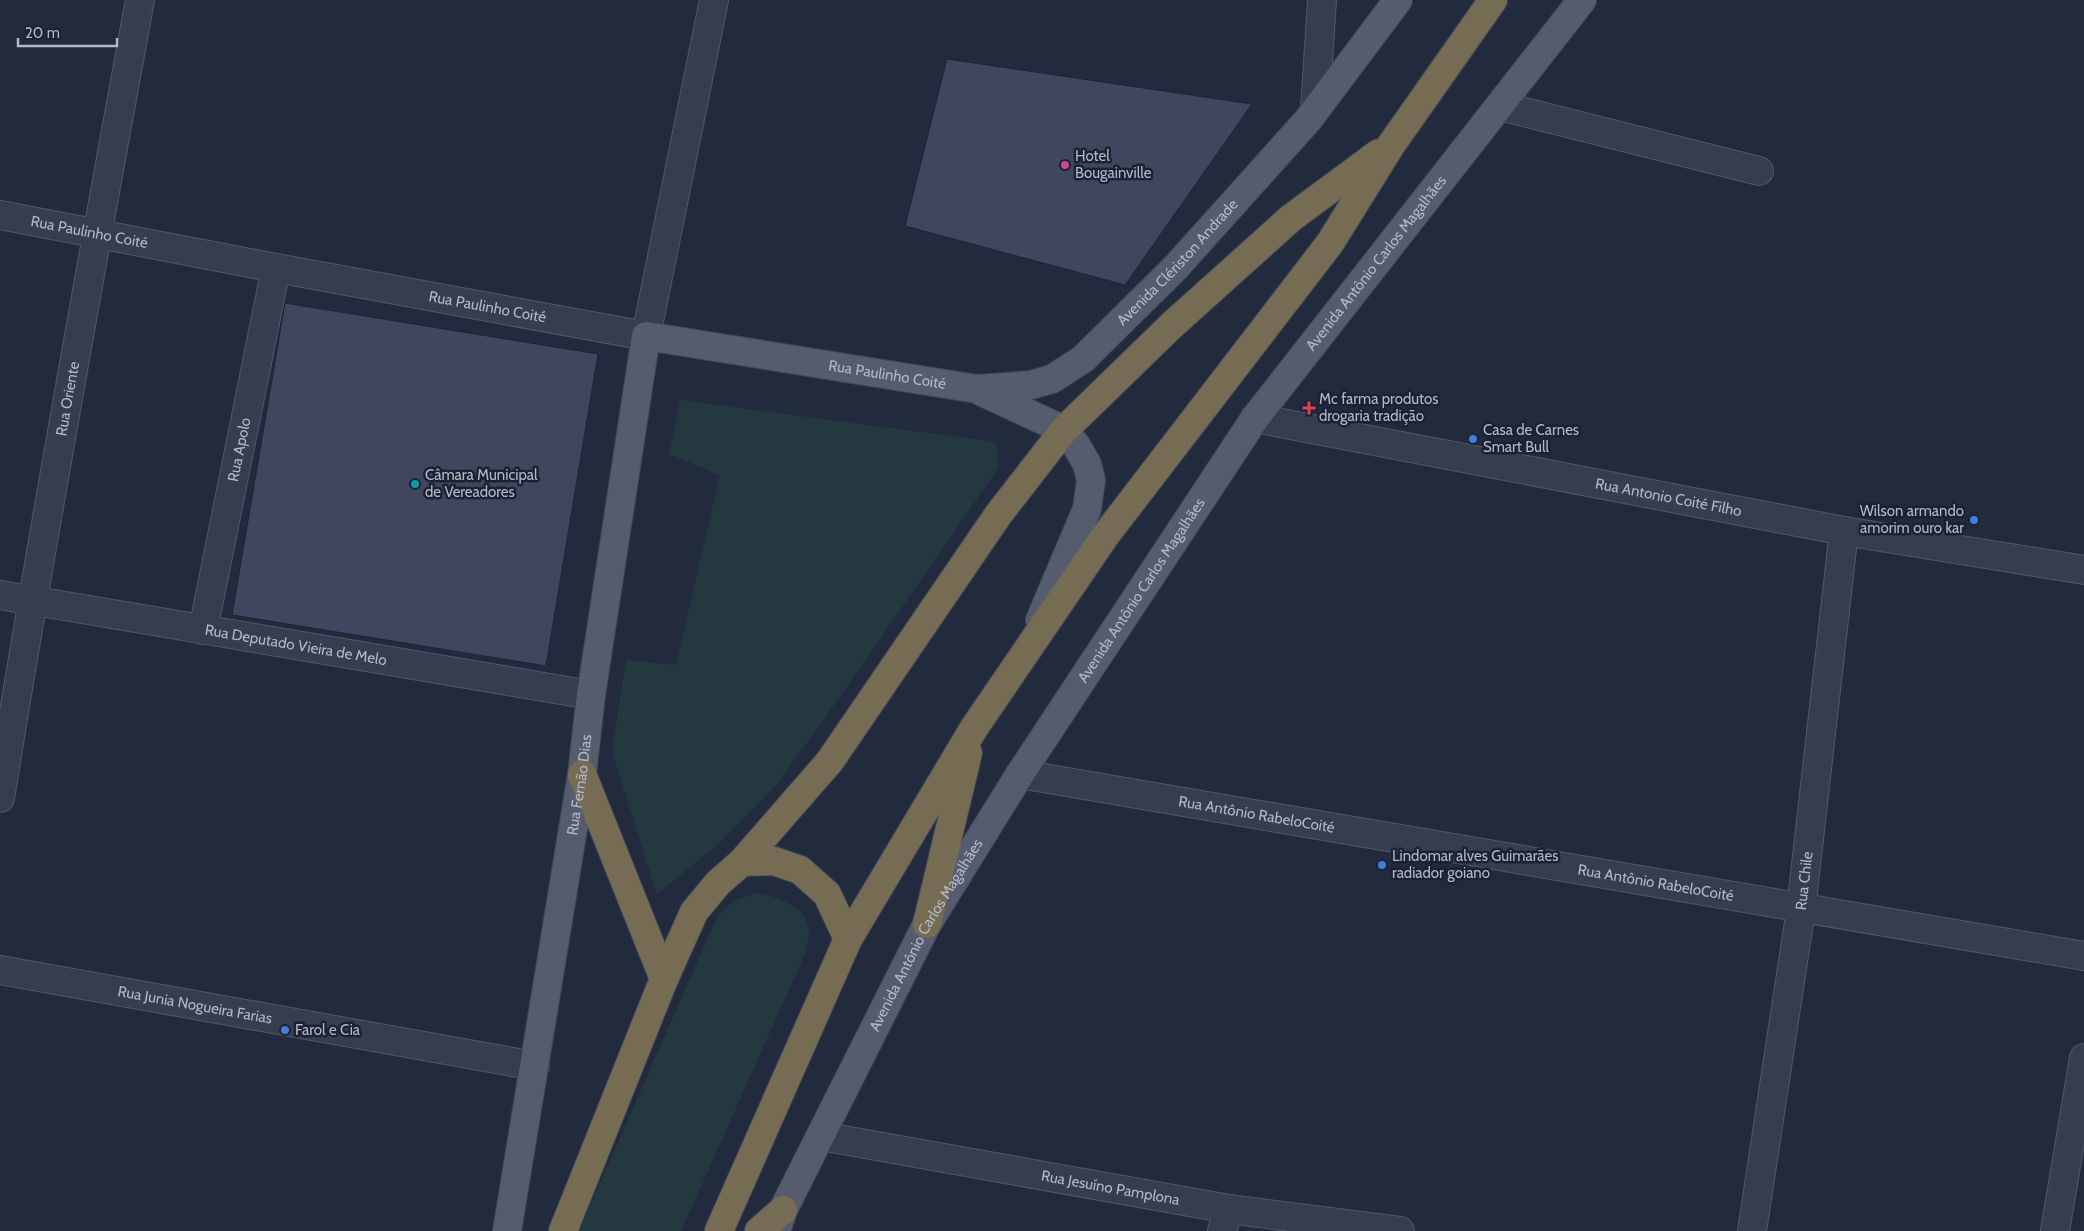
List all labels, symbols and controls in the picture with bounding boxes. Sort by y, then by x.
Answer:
scale bar [18,15,116,47]
text: 20 m [25,24,60,42]
place label: Hotel Bougainville [1075,147,1152,182]
marker: Hotel Bougainville [1059,159,1071,171]
street label: Avenida Antônio Carlos Magalhães [1302,172,1450,354]
street label: Avenida Clériston Andrade [1113,195,1242,329]
street label: Rua Paulinho Coité [29,212,150,252]
street label: Rua Paulinho Coité [427,287,548,327]
street label: Rua Paulinho Coité [827,356,948,393]
street label: Rua Oriente [52,360,83,437]
place label: Mc farma produtos drogaria tradição [1319,390,1439,425]
marker: Mc farma produtos drogaria tradição [1303,402,1315,414]
street label: Rua Apolo [224,416,255,483]
place label: Casa de Carnes Smart Bull [1483,421,1579,456]
marker: Casa de Carnes Smart Bull [1467,433,1479,445]
place label: Câmara Municipal de Vereadores [425,466,538,501]
street label: Rua Antonio Coité Filho [1594,474,1743,520]
marker: Câmara Municipal de Vereadores [409,478,421,490]
street label: Avenida Antônio Carlos Magalhães [1074,495,1209,686]
place label: Wilson armando amorim ouro kar [1860,502,1964,537]
marker: Wilson armando amorim ouro kar [1968,514,1980,526]
street label: Rua Deputado Vieira de Melo [203,621,388,669]
street label: Rua Fernão Dias [563,734,595,837]
street label: Rua Antônio RabeloCoité [1177,792,1336,837]
street label: Avenida Antônio Carlos Magalhães [865,836,986,1034]
place label: Lindomar alves Guimarães radiador goiano [1392,847,1558,882]
street label: Rua Chile [1792,850,1817,911]
marker: Lindomar alves Guimarães radiador goiano [1376,859,1388,871]
street label: Rua Antônio RabeloCoité [1576,861,1736,905]
street label: Rua Junia Nogueira Farias [116,982,274,1028]
place label: Farol e Cia [295,1021,361,1039]
marker: Farol e Cia [279,1024,291,1036]
street label: Rua Jesuíno Pamplona [1040,1167,1182,1209]

